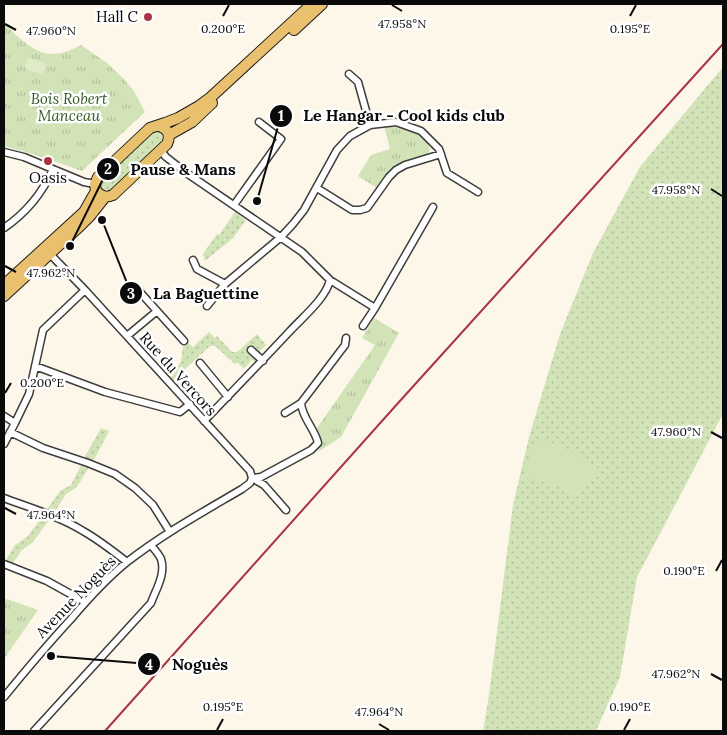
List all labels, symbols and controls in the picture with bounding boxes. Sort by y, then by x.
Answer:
place label: Hall C [96,7,139,26]
marker: Hall C [142,11,154,23]
text: 47.958°N [378,16,426,31]
text: 0.200°E [201,21,245,36]
text: 0.195°E [610,21,650,36]
text: 47.960°N [26,23,76,38]
park label: Bois Robert Manceau [31,89,108,125]
callout: Le Hangar - Cool kids club [268,100,515,131]
text: Le Hangar - Cool kids club [303,105,505,125]
text: 1 [278,106,284,125]
callout: Pause & Mans [96,153,246,184]
marker: Oasis [42,155,54,167]
text: 2 [104,159,112,178]
text: Pause & Mans [130,159,236,179]
place label: Oasis [29,168,67,187]
text: 47.958°N [652,182,700,197]
text: 47.962°N [27,265,75,280]
callout: La Baguettine [118,278,269,309]
text: La Baguettine [153,283,259,303]
text: 3 [127,284,135,303]
street label: Rue du Vercors [136,328,221,420]
text: 0.200°E [20,375,64,390]
text: 47.960°N [651,424,701,439]
text: 47.964°N [27,507,75,522]
street label: Avenue Noguès [31,551,120,643]
text: 0.190°E [663,563,705,578]
callout: Noguès [137,649,238,680]
text: Noguès [172,654,228,674]
text: 4 [145,655,153,674]
text: 47.962°N [652,666,700,681]
text: 0.195°E [203,699,243,714]
text: 0.190°E [609,699,651,714]
text: 47.964°N [355,704,403,719]

